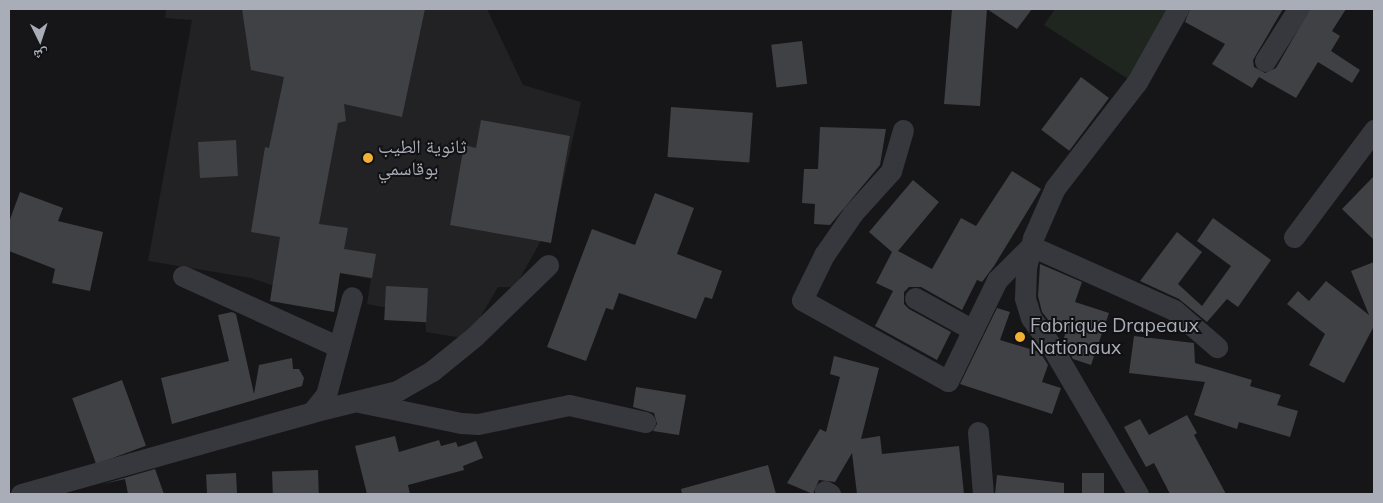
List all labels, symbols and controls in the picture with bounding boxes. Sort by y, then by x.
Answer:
north arrow [15,15,65,65]
text: ش [33,45,49,64]
place label: ثانوية الطيب بوقاسمي [378,136,466,180]
marker: ثانوية الطيب بوقاسمي [362,152,374,164]
place label: Fabrique Drapeaux Nationaux [1030,315,1199,359]
marker: Fabrique Drapeaux Nationaux [1014,331,1026,343]

